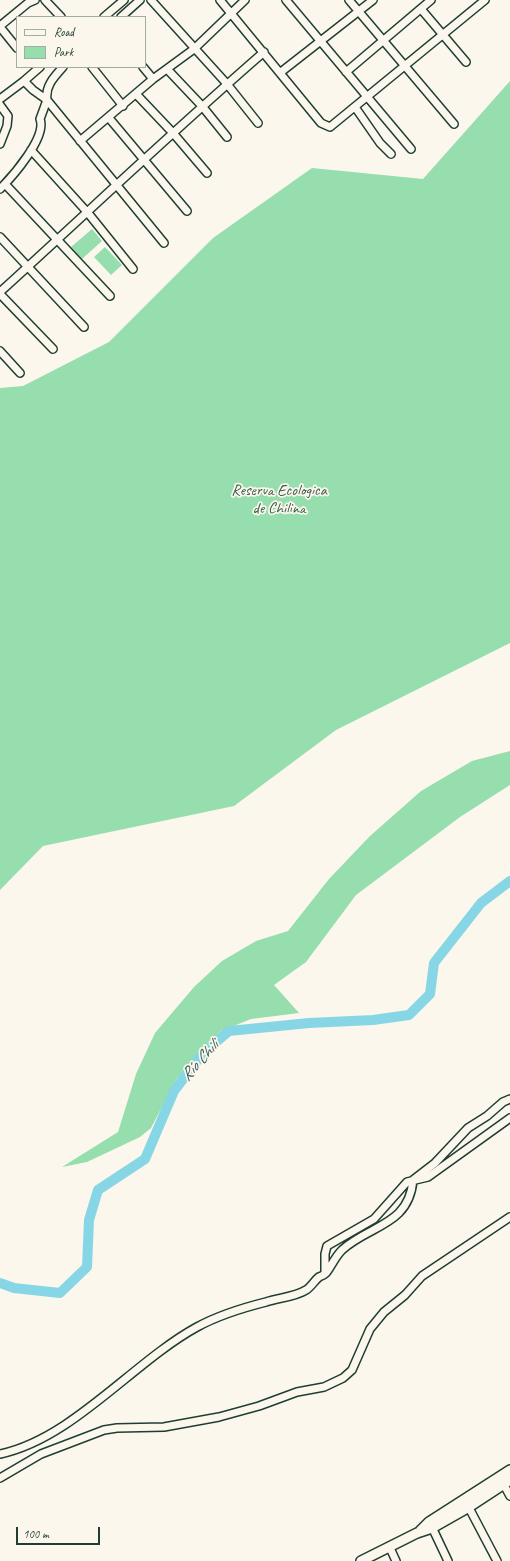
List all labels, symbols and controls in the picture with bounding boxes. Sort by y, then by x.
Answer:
legend [16,16,146,68]
text: Road [54,24,74,40]
text: Park [54,44,73,60]
park label: Reserva Ecologica de Chilina [231,481,327,519]
water label: Río Chili [177,1037,223,1085]
scale bar [18,1519,102,1545]
text: 100 m [23,1526,49,1542]

